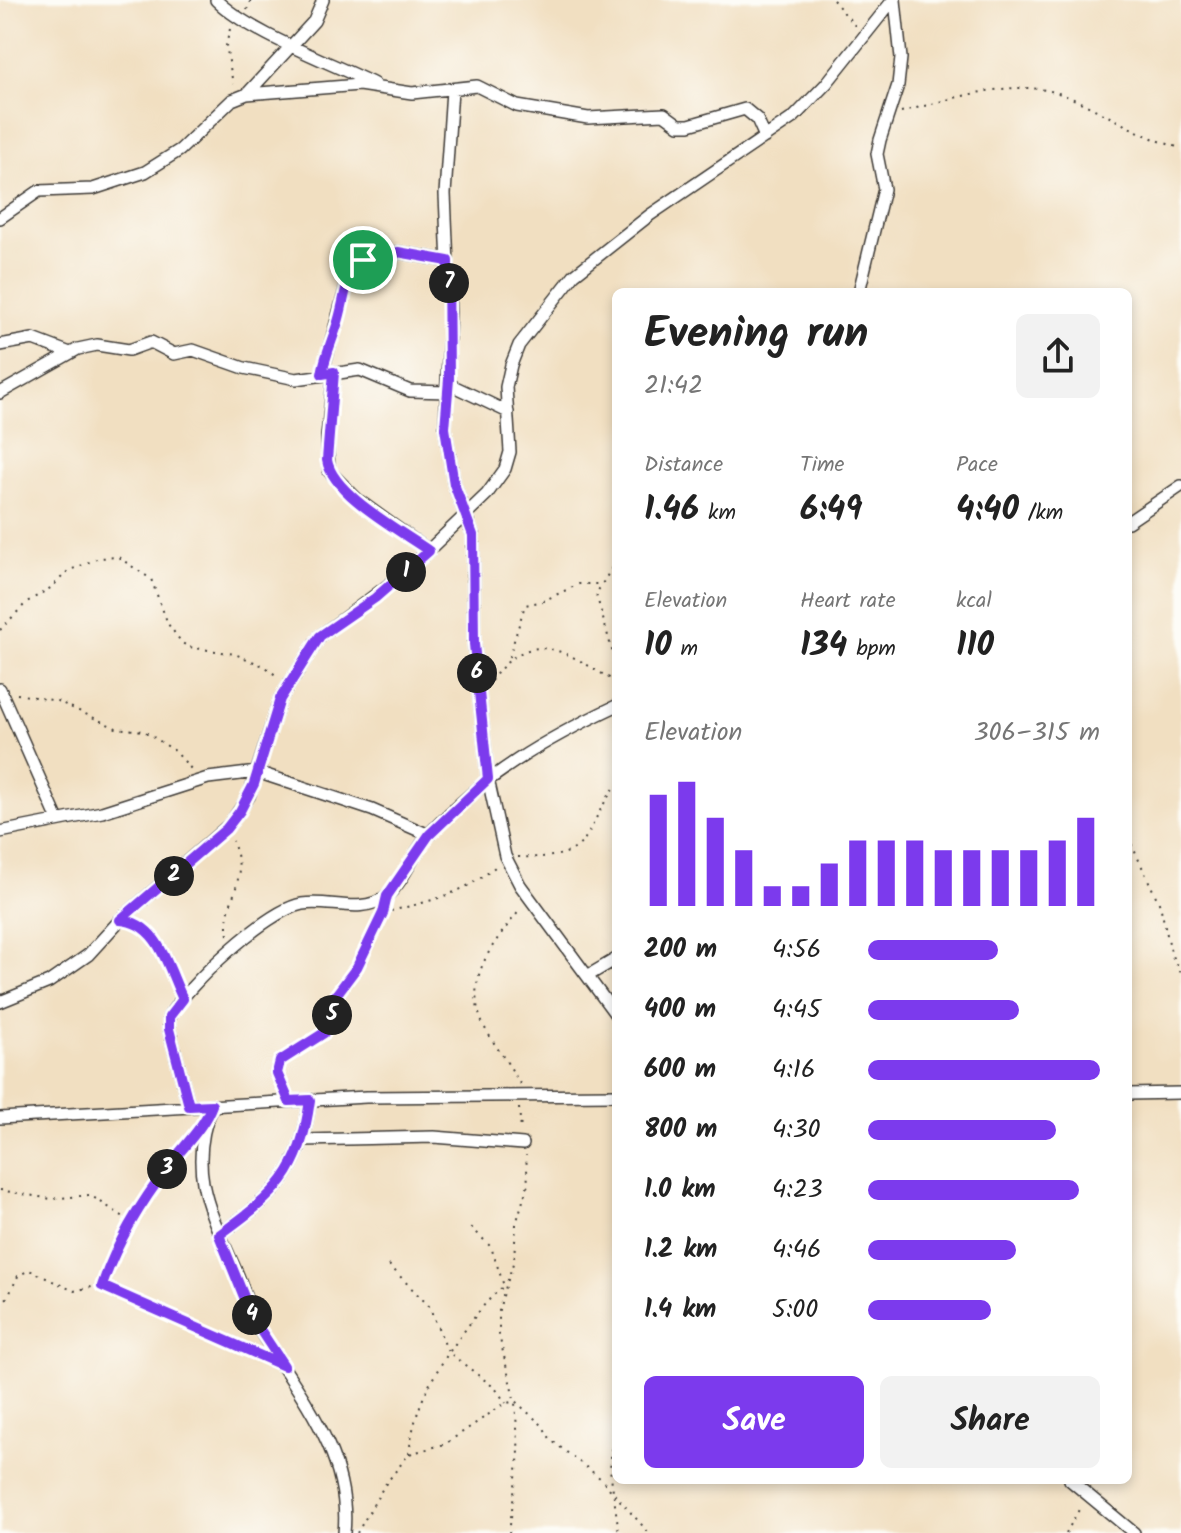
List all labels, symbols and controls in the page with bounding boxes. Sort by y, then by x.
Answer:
pin [329,226,397,294]
icon: arrive [341,238,385,282]
pin: 7 [429,263,469,303]
text: 7 [444,265,454,300]
text: Evening run [644,300,868,370]
button: share [1016,314,1100,398]
text: 21:42 [644,365,703,407]
text: Distance [644,448,723,483]
text: Time [800,448,844,483]
text: Pace [956,448,998,483]
text: 1.46 [644,483,699,537]
text: 6:49 [800,483,863,537]
text: 4:40 [956,483,1019,537]
text: km [699,496,736,531]
text: /km [1019,496,1063,531]
pin: 1 [386,552,426,592]
text: 1 [403,554,409,589]
text: Elevation [644,584,727,619]
text: Heart rate [800,584,896,619]
text: kcal [956,584,992,619]
text: 10 [644,619,672,673]
text: 134 [800,619,847,673]
text: 110 [956,619,994,673]
text: m [672,632,698,667]
text: bpm [847,632,896,667]
pin: 6 [457,653,497,693]
text: 6 [471,655,483,690]
text: Elevation [644,712,742,754]
text: 306–315 m [974,712,1100,754]
pin: 2 [154,856,194,896]
text: 2 [168,858,180,893]
text: 200 m [644,929,717,971]
text: 4:56 [772,929,821,971]
text: 400 m [644,989,716,1031]
text: 4:45 [772,989,821,1031]
pin: 5 [312,995,352,1035]
text: 5 [326,997,338,1032]
text: 600 m [644,1049,716,1091]
text: 4:16 [772,1049,815,1091]
text: 800 m [644,1109,717,1151]
text: 4:30 [772,1109,821,1151]
pin: 3 [147,1149,187,1189]
text: 3 [161,1151,173,1186]
text: 1.0 km [644,1169,715,1211]
text: 4:23 [772,1169,823,1211]
text: 1.2 km [644,1229,717,1271]
text: 4:46 [772,1229,822,1271]
text: 1.4 km [644,1289,716,1331]
text: 5:00 [772,1289,818,1331]
pin: 4 [232,1295,272,1335]
text: 4 [246,1297,258,1332]
button: Save [644,1376,864,1468]
button: Share [880,1376,1100,1468]

